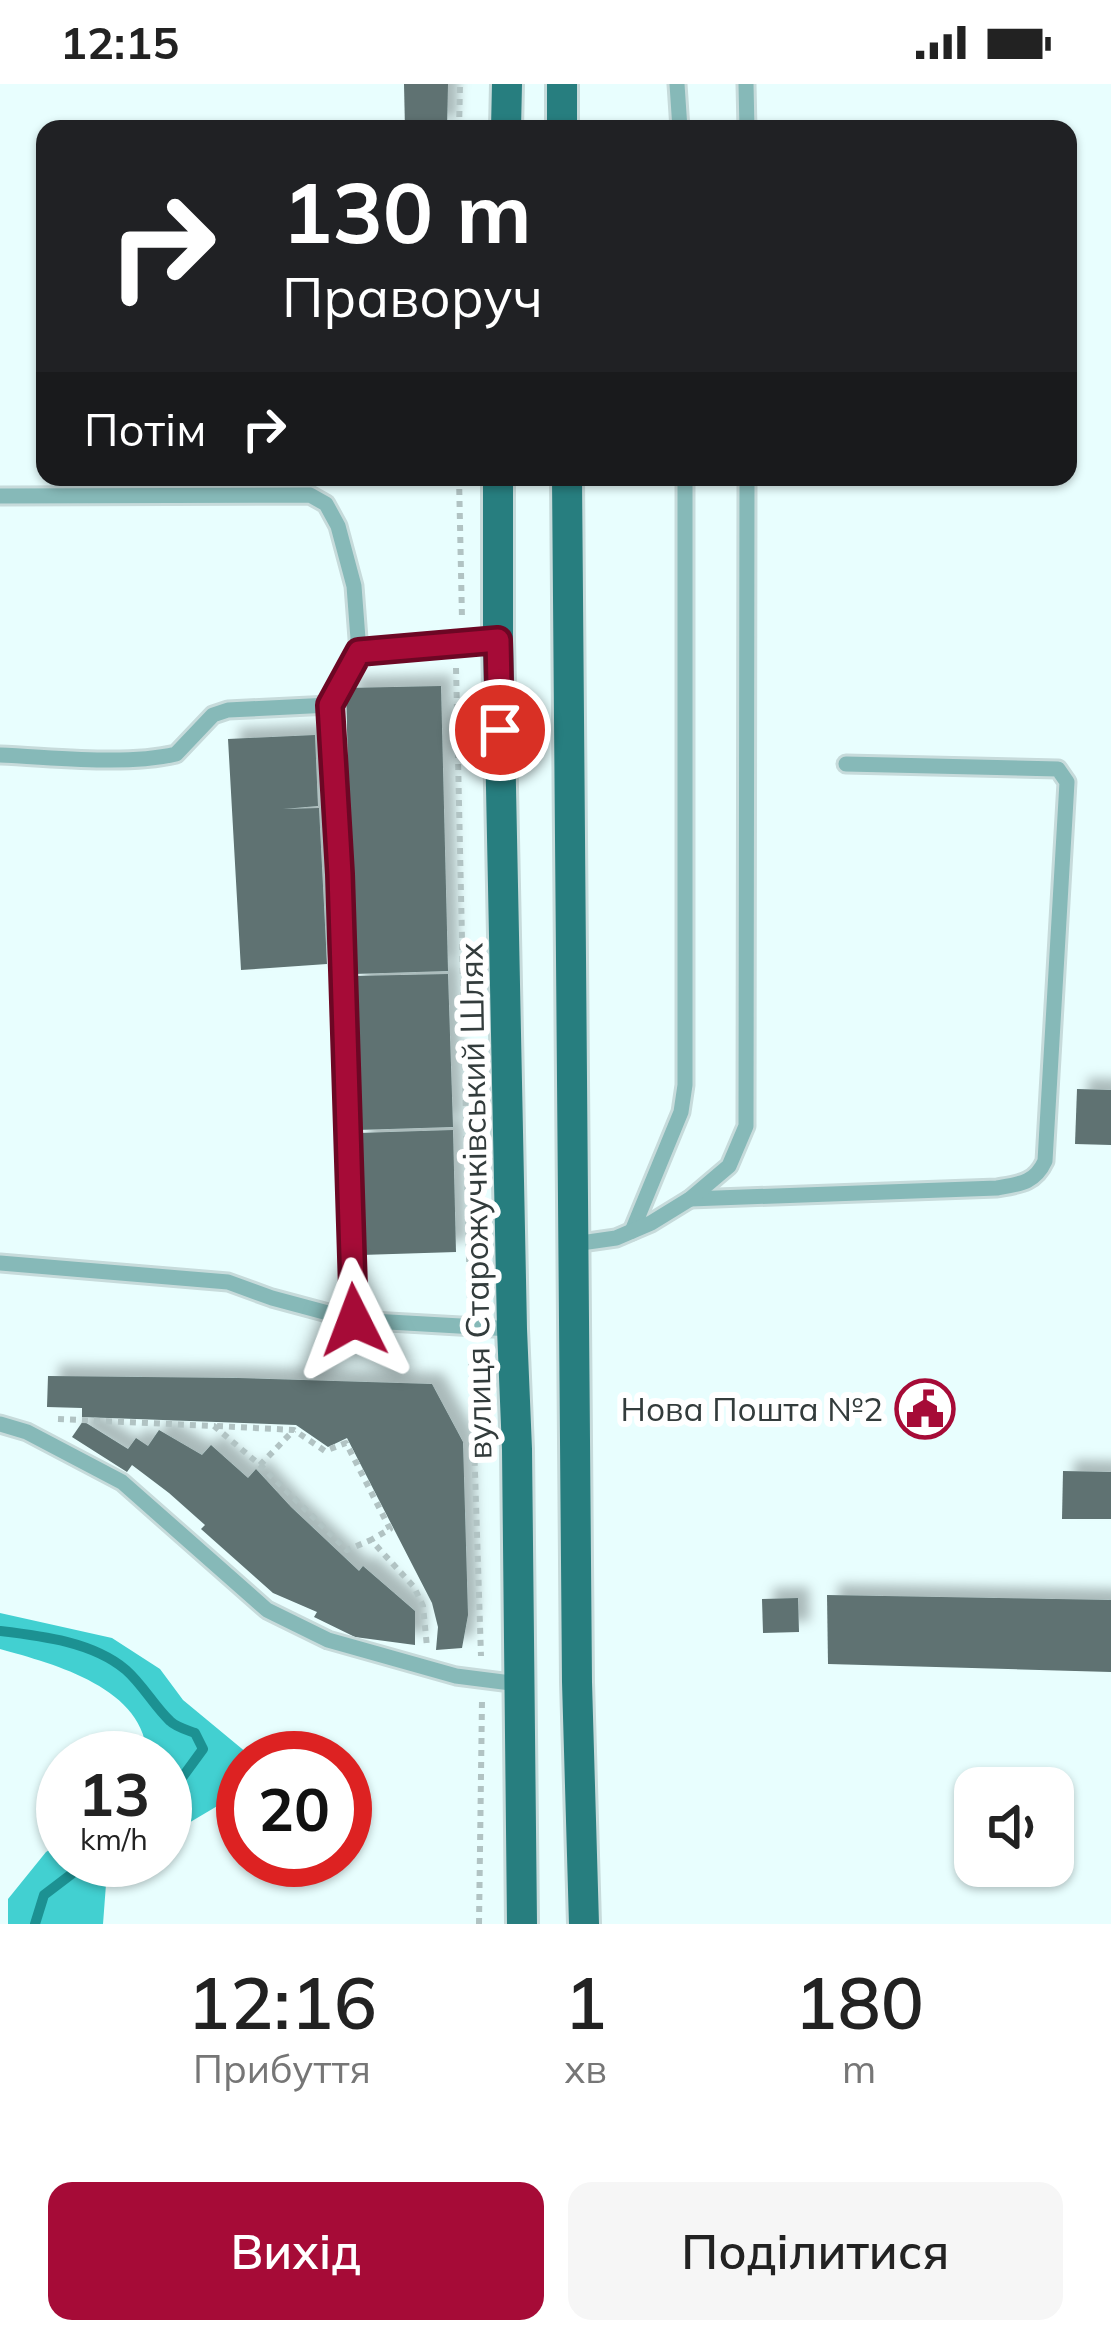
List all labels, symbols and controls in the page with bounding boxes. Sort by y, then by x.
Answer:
text: 12:15 [60,14,179,70]
text: 130 m [282,159,532,264]
icon: right [84,168,240,324]
text: Праворуч [282,263,543,331]
icon: right [231,396,297,462]
text: Потім [84,401,207,457]
pin [449,679,551,781]
icon: arrive [467,697,533,763]
street label: вулиця Старожучківський Шлях [449,942,500,1460]
position arrow [291,1257,417,1383]
public building icon: Нова Пошта №2 [894,1378,956,1440]
place label: Нова Пошта №2 [621,1388,883,1429]
speed limit sign: 20 [216,1731,372,1887]
text: 13 [78,1756,150,1831]
map controls [954,1767,1074,1887]
button: sound [954,1767,1074,1887]
text: km/h [80,1820,148,1858]
text: 12:16 [187,1957,377,2047]
text: 1 [564,1957,607,2047]
text: 180 [794,1957,924,2047]
text: Прибуття [193,2044,371,2093]
text: хв [564,2044,607,2093]
text: m [842,2044,876,2093]
button: Вихід [48,2182,544,2320]
button: Поділитися [568,2182,1063,2320]

